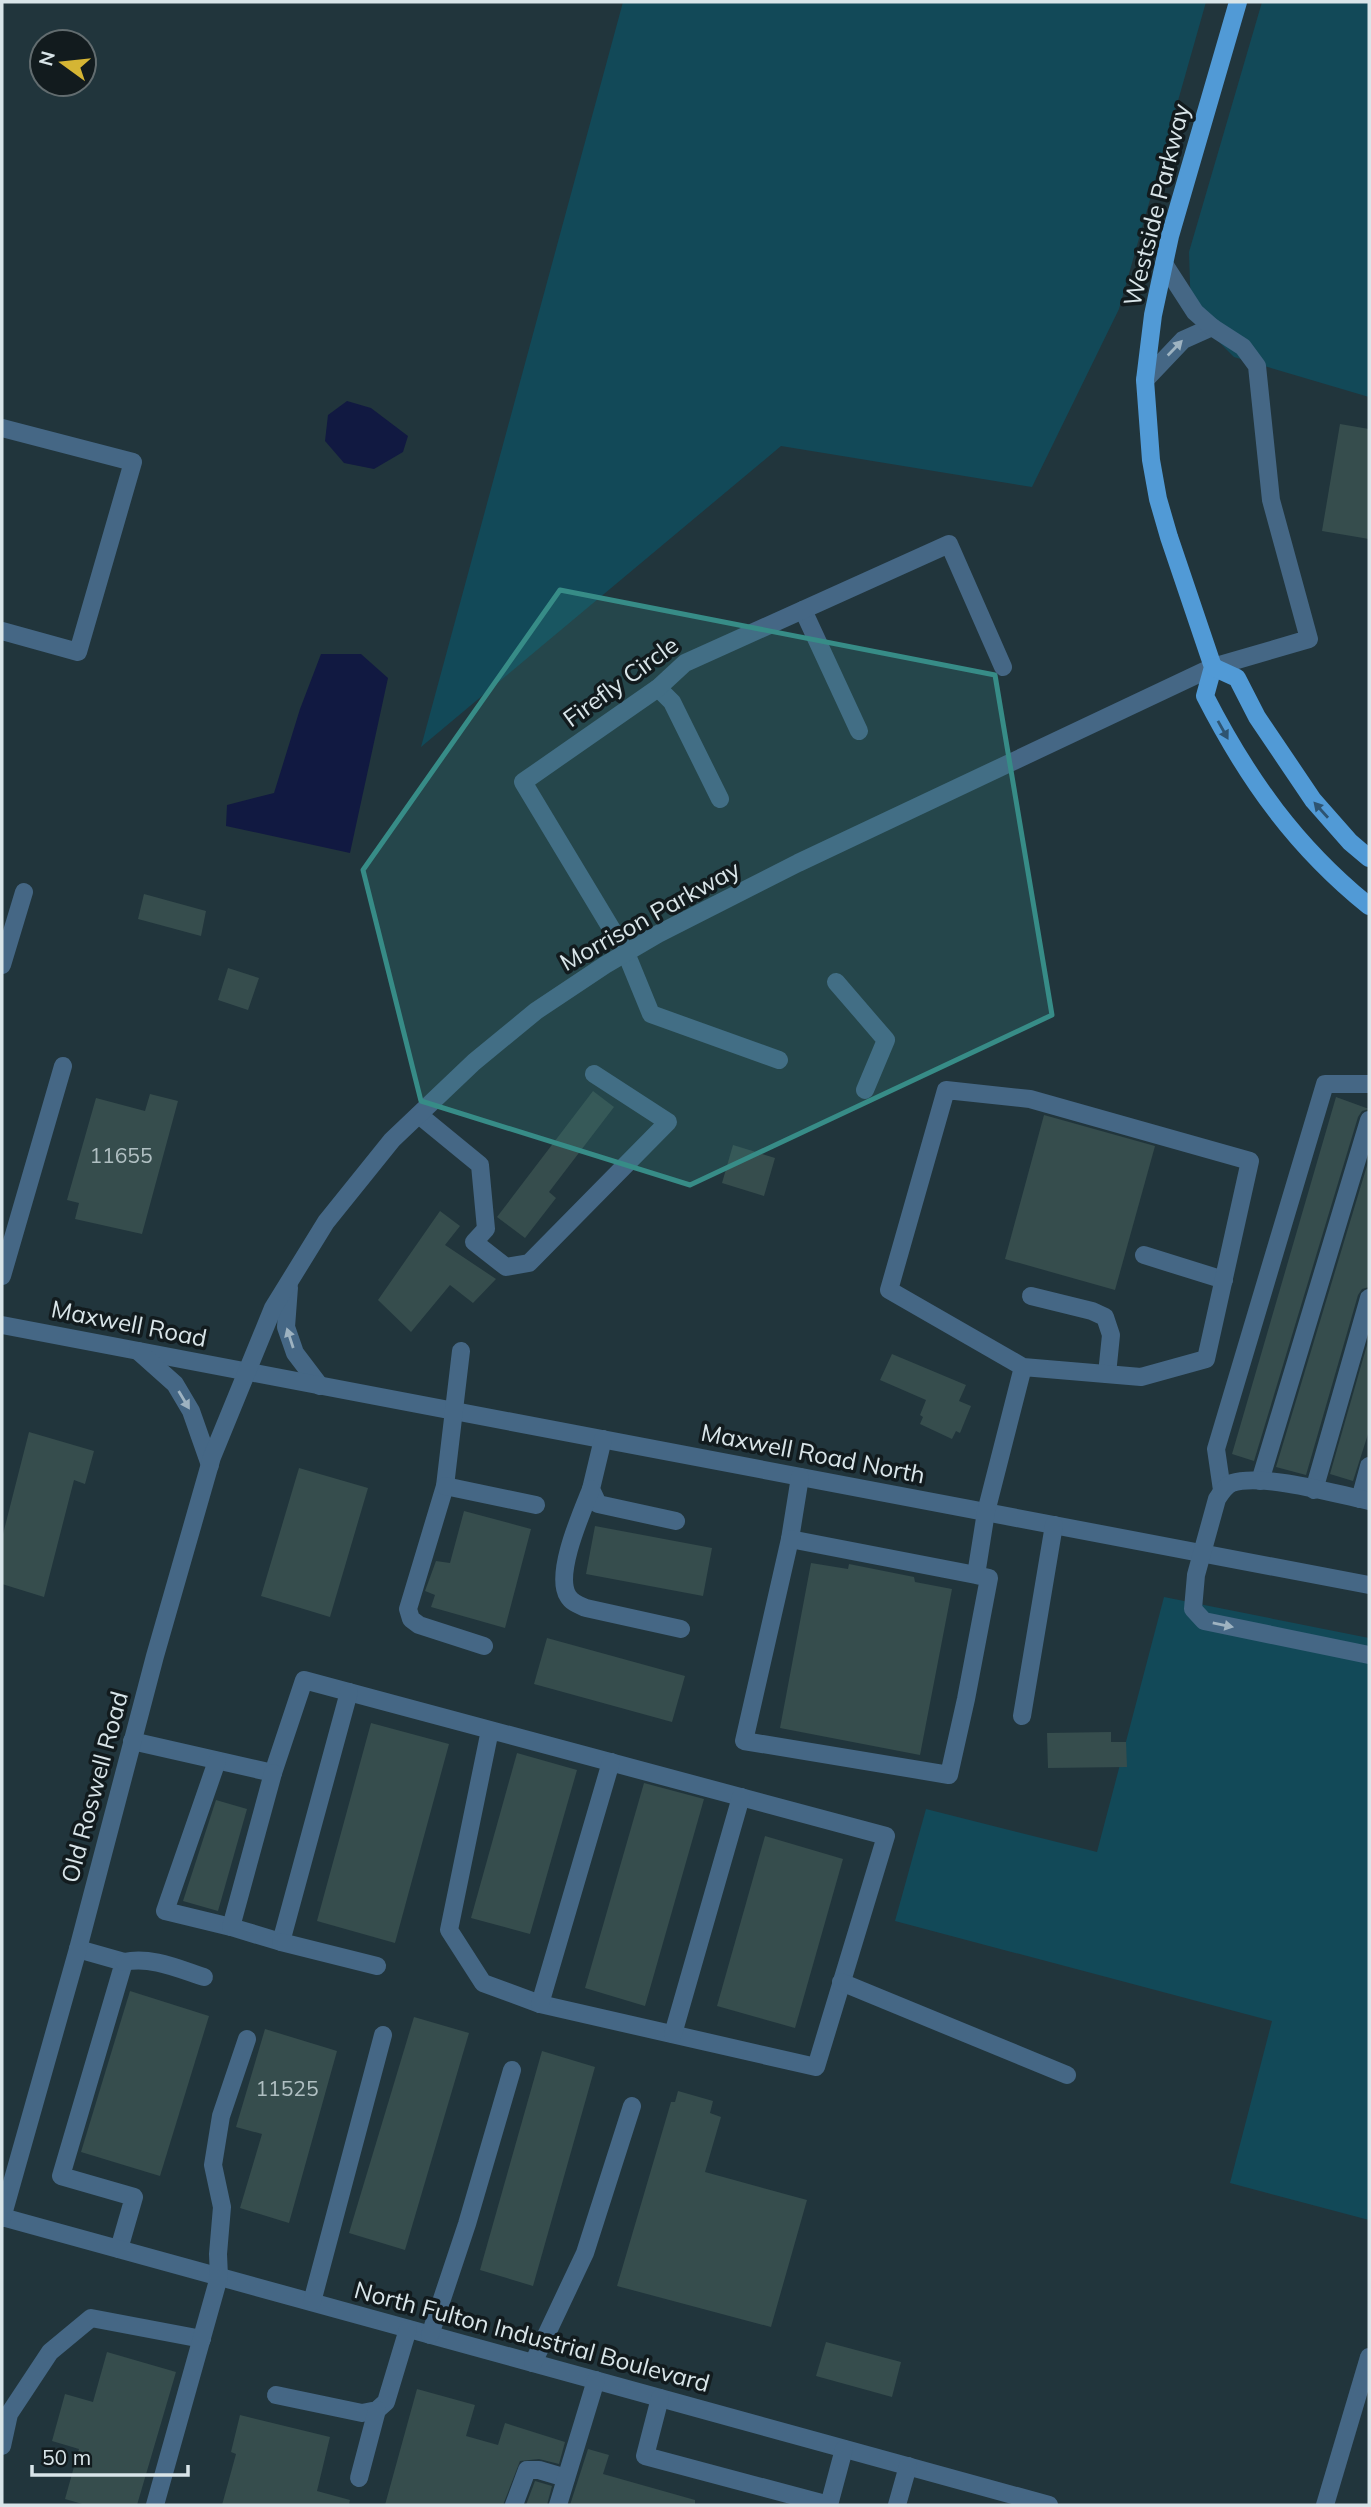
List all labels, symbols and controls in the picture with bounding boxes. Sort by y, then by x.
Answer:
north arrow [28,28,98,98]
text: N [33,49,60,69]
street label: Westside Parkway [1116,100,1196,309]
one-way arrow [1166,340,1182,357]
street label: Firefly Circle [557,629,684,733]
one-way arrow [1217,720,1229,740]
one-way arrow [1314,801,1329,818]
street label: Morrison Parkway [554,853,745,977]
house number: 11655 [90,1142,153,1168]
street label: Maxwell Road [49,1293,210,1353]
one-way arrow [284,1328,295,1349]
one-way arrow [178,1391,191,1410]
street label: Maxwell Road North [699,1417,928,1489]
one-way arrow [1212,1619,1234,1630]
street label: Old Roswell Road [54,1688,134,1886]
house number: 11525 [256,2075,319,2101]
street label: North Fulton Industrial Boulevard [351,2274,713,2398]
scale bar [32,2434,187,2478]
text: 50 m [42,2444,91,2470]

